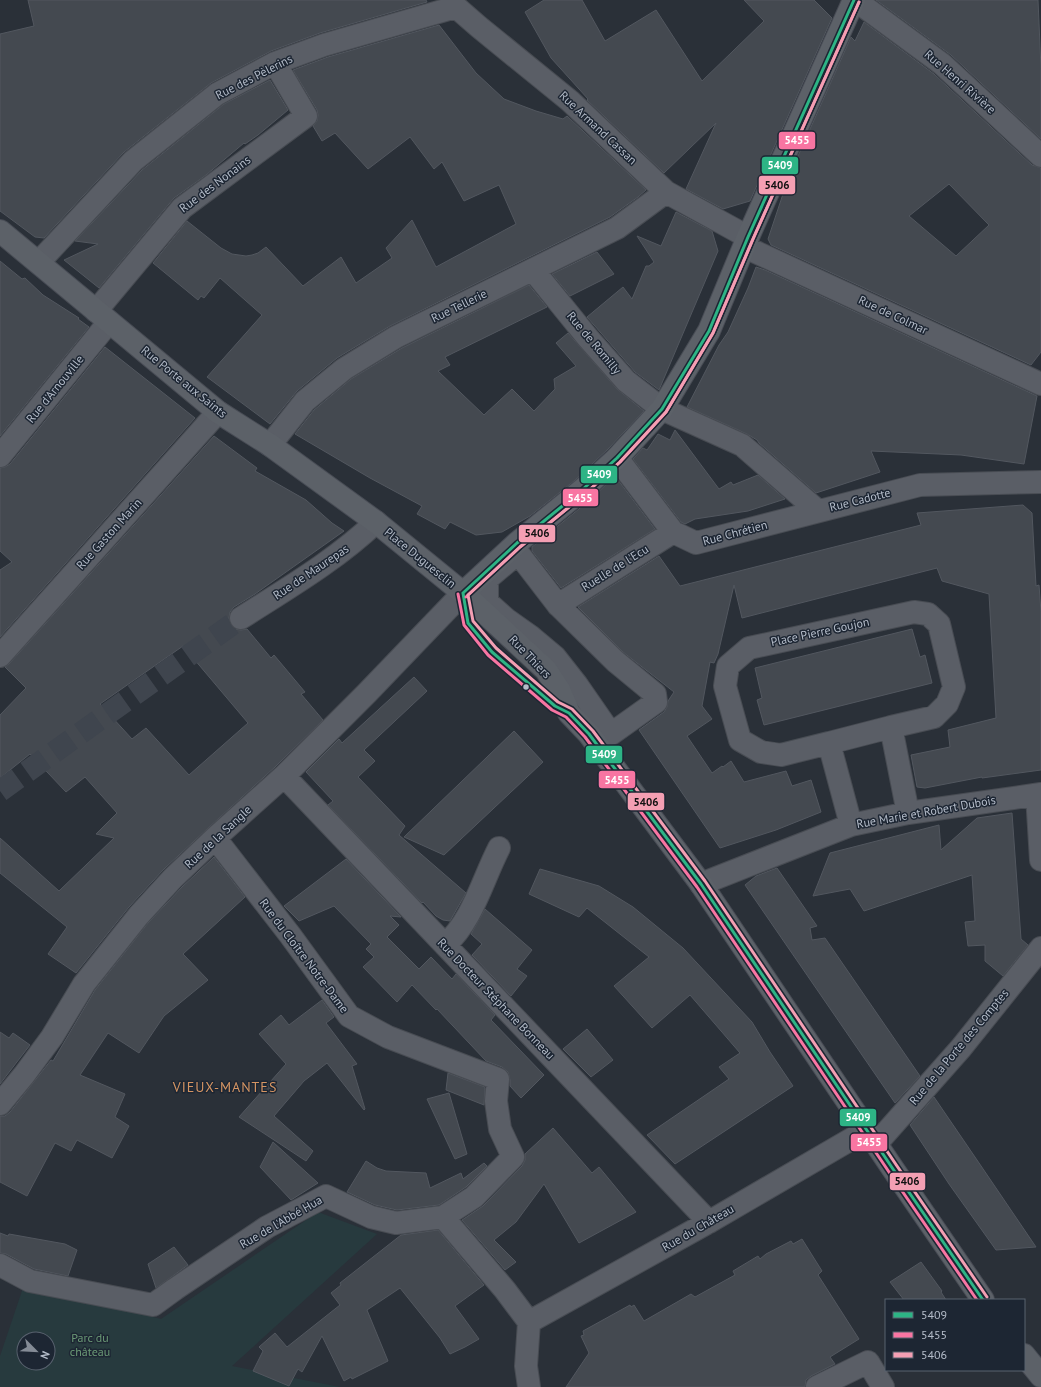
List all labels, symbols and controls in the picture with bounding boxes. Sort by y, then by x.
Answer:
street label: Rue Henri Rivière [922,47,999,117]
street label: Rue des Pèlerins [213,51,295,102]
street label: Rue Armand Cassan [556,88,640,167]
line badge: 5455 [778,131,816,150]
text: 5455 [785,133,809,147]
street label: Rue des Nonains [176,152,253,215]
line badge: 5409 [761,156,799,175]
text: 5409 [768,158,792,172]
line badge: 5406 [758,175,796,195]
text: 5406 [765,178,789,192]
street label: Rue Tellerie [428,286,489,325]
street label: Rue de Colmar [856,292,930,337]
street label: Rue de Romilly [564,308,625,377]
street label: Rue Porte aux Saints [138,342,230,421]
street label: Rue d'Arnouville [23,352,87,426]
line badge: 5409 [580,465,618,484]
text: 5409 [587,467,611,481]
street label: Rue Cadotte [828,485,892,514]
line badge: 5455 [562,488,599,507]
text: 5455 [568,491,592,505]
street label: Rue Gaston Marin [73,495,145,572]
street label: Rue Chrétien [701,517,769,548]
street label: Place Duguesclin [382,524,459,591]
line badge: 5406 [518,524,556,543]
text: 5406 [525,526,549,540]
street label: Rue de Maurepas [270,541,351,602]
street label: Ruelle de l'Ecu [578,541,651,594]
street label: Place Pierre Goujon [769,614,871,649]
street label: Rue Thiers [506,632,555,681]
unlabelled marker [521,682,531,692]
line badge: 5409 [585,745,623,764]
text: 5409 [592,747,616,761]
line badge: 5455 [598,770,636,789]
text: 5455 [605,773,629,787]
line badge: 5406 [627,792,665,811]
street label: Rue Marie et Robert Dubois [855,792,997,831]
text: 5406 [634,795,658,809]
street label: Rue de la Sangle [181,802,254,871]
street label: Rue du Cloître Notre-Dame [257,896,352,1016]
street label: Rue Docteur Stéphane Bonneau [434,935,558,1062]
street label: Rue de la Porte des Comptes [906,986,1011,1108]
district label: VIEUX-MANTES [172,1078,277,1096]
line badge: 5409 [839,1108,877,1127]
text: 5409 [846,1110,870,1124]
line badge: 5455 [850,1133,888,1152]
text: 5455 [857,1135,881,1149]
line badge: 5406 [889,1172,926,1191]
text: 5406 [895,1174,919,1188]
street label: Rue de l'Abbé Hua [237,1192,325,1251]
street label: Rue du Château [659,1201,736,1254]
legend [885,1299,1025,1371]
text: 5409 [921,1307,947,1322]
text: 5455 [921,1327,947,1342]
park label: Parc du château [70,1330,110,1359]
north arrow [16,1331,56,1371]
text: 5406 [921,1347,947,1362]
text: N [37,1349,53,1361]

